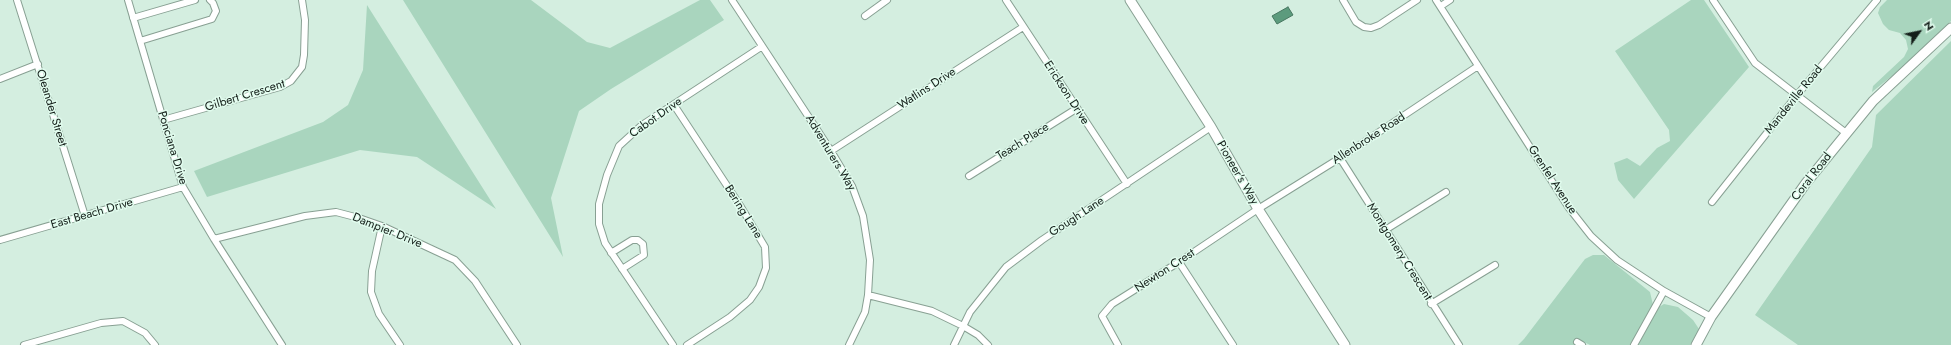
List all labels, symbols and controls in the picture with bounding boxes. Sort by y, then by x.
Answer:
north arrow [1899,12,1939,52]
text: N [1920,17,1938,33]
street label: Erickson Drive [1040,59,1092,127]
street label: Mandeville Road [1762,63,1826,137]
street label: Watlins Drive [895,65,959,113]
street label: Oleander Street [32,68,70,148]
street label: Gilbert Crescent [203,77,287,115]
street label: Cabot Drive [627,95,685,141]
street label: Ponciana Drive [154,110,190,186]
street label: Allenbroke Road [1330,110,1408,168]
street label: Adventurers Way [802,112,858,194]
street label: Teach Place [994,120,1052,164]
street label: Pioneer's Way [1213,139,1261,207]
street label: Grenfel Avenue [1524,143,1580,217]
street label: Coral Road [1789,150,1835,204]
street label: Bering Lane [721,183,765,241]
street label: Gough Lane [1047,194,1107,240]
street label: East Beach Drive [49,195,135,233]
street label: Montgomery Crescent [1363,201,1435,303]
street label: Dampier Drive [350,210,424,252]
street label: Newton Crest [1132,246,1198,296]

